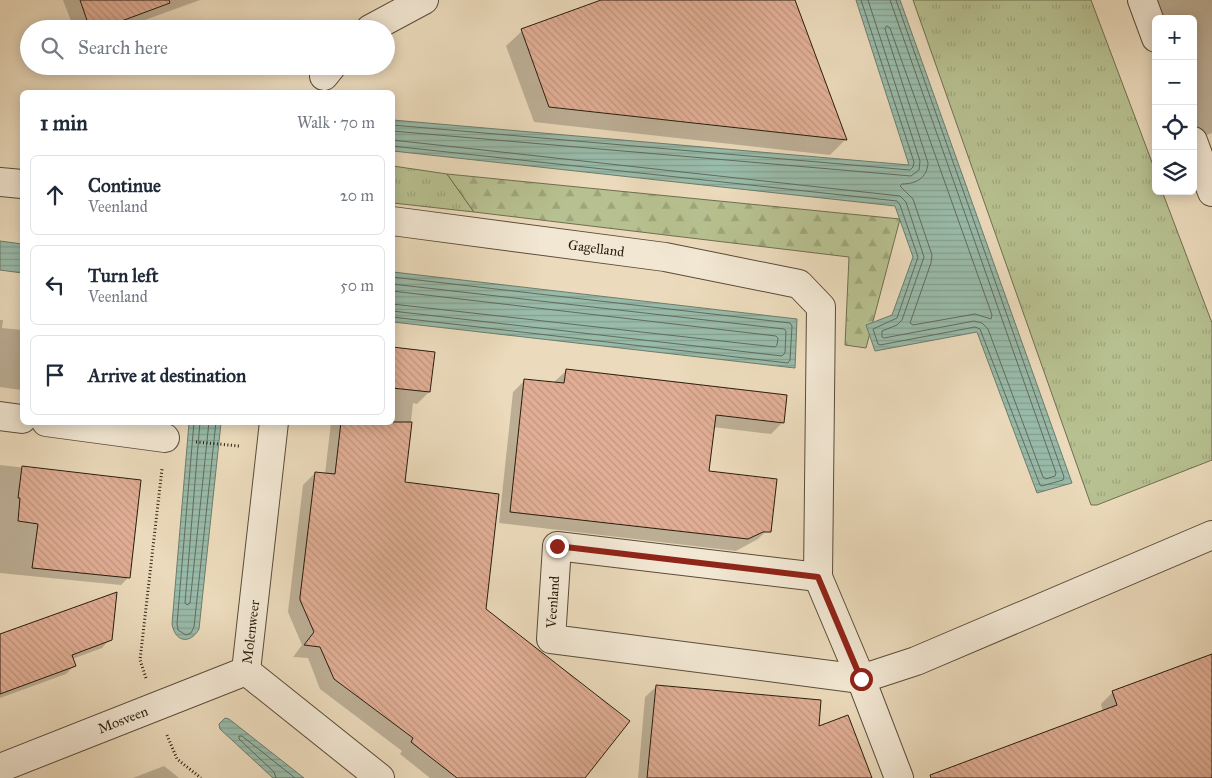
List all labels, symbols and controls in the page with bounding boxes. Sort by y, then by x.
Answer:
map controls [1152,15,1197,195]
button: + [1152,15,1197,60]
search box [20,20,395,75]
icon: search [38,34,66,62]
text: Search here [78,36,168,59]
button: − [1152,60,1197,105]
button: locate [1152,105,1197,150]
text: 1 min [40,110,88,136]
text: Walk · 70 m [297,113,375,132]
button: layers [1152,150,1197,195]
text: Continue [88,174,161,197]
icon: ahead [41,181,69,209]
text: 20 m [340,186,374,205]
text: Veenland [88,197,148,216]
street label: Gagelland [567,236,625,260]
text: Turn left [88,264,158,287]
icon: left [41,271,69,299]
text: 50 m [340,276,374,295]
text: Veenland [88,287,148,306]
icon: arrive [41,361,69,389]
text: Arrive at destination [88,364,246,387]
route end [546,535,569,558]
street label: Veenland [543,575,563,630]
street label: Molenweer [239,598,263,665]
route start [850,668,873,691]
street label: Mosveen [95,702,151,737]

